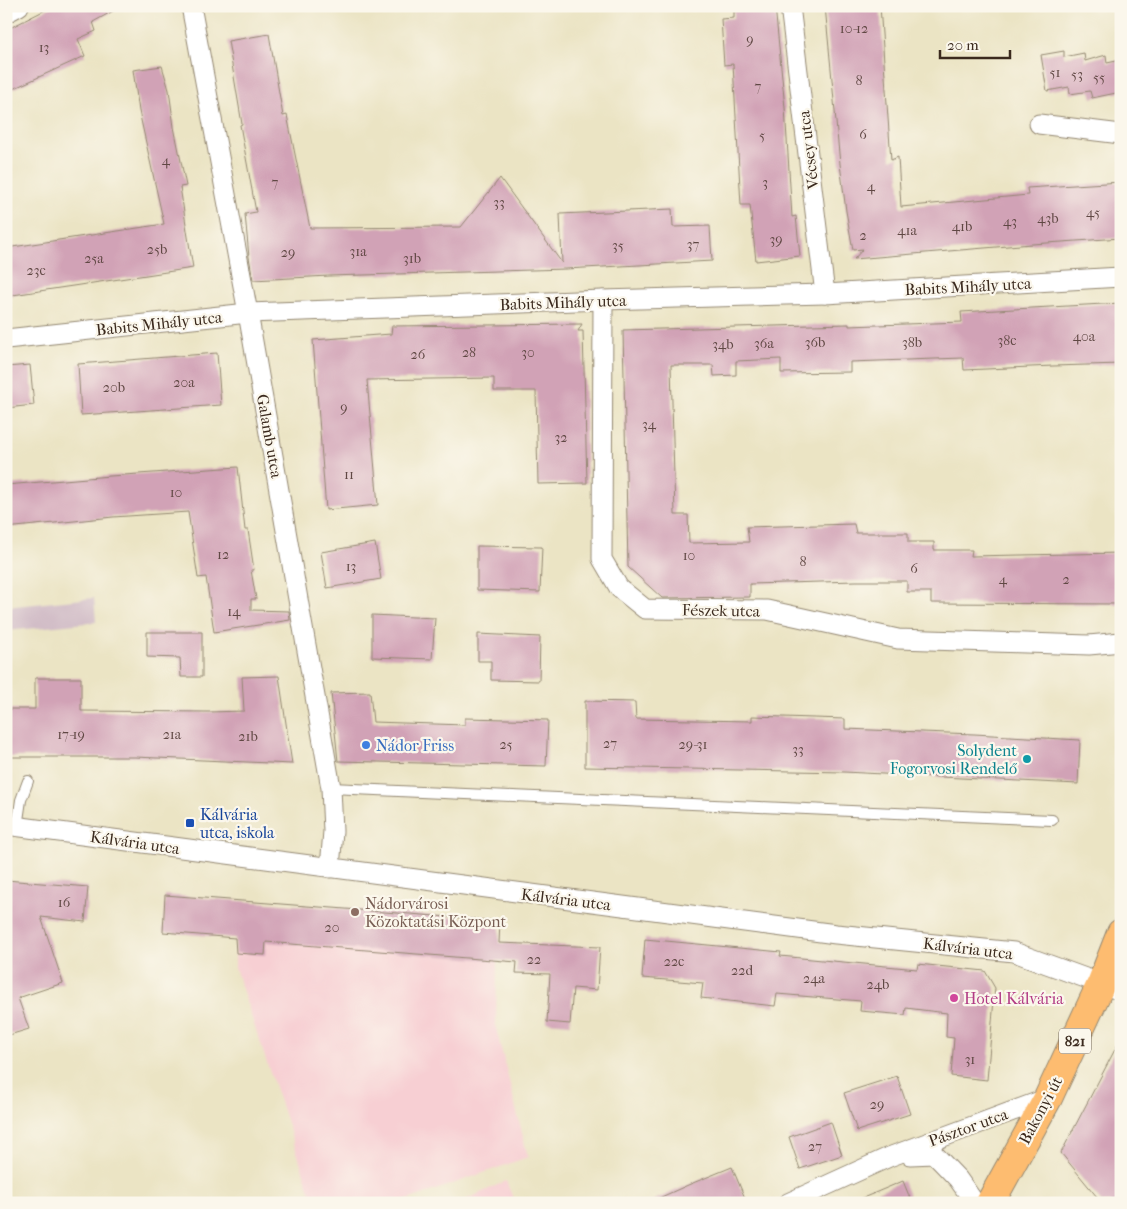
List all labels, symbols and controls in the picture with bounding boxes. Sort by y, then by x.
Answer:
house number: 10-12 [840,20,868,37]
scale bar [940,28,1010,60]
house number: 9 [746,31,754,48]
text: 20 m [947,36,979,54]
house number: 13 [39,39,49,56]
house number: 51 [1049,64,1061,81]
house number: 53 [1071,66,1083,83]
house number: 55 [1093,69,1105,86]
house number: 8 [855,72,863,89]
house number: 7 [755,78,762,95]
street label: Vécsey utca [794,109,823,191]
house number: 6 [859,126,867,143]
house number: 5 [759,127,765,144]
house number: 4 [162,152,171,169]
house number: 7 [272,174,279,191]
house number: 3 [762,174,768,191]
house number: 4 [867,178,876,195]
house number: 33 [493,194,505,211]
house number: 45 [1086,204,1100,221]
house number: 43b [1037,210,1059,227]
house number: 43 [1003,213,1017,230]
house number: 41b [952,218,972,235]
house number: 41a [897,222,917,239]
house number: 2 [859,227,867,244]
house number: 39 [769,231,783,248]
house number: 37 [687,236,699,253]
house number: 35 [612,237,624,254]
house number: 25b [147,241,167,258]
house number: 31a [349,243,367,260]
house number: 29 [281,244,295,261]
house number: 25a [84,250,104,267]
house number: 31b [403,250,421,267]
house number: 23c [26,262,46,279]
street label: Babits Mihály utca [904,274,1032,299]
street label: Babits Mihály utca [499,291,627,314]
street label: Babits Mihály utca [95,307,224,340]
house number: 40a [1073,328,1096,345]
house number: 38c [998,332,1016,349]
house number: 36b [805,334,825,351]
house number: 38b [902,334,922,351]
house number: 36a [754,335,774,352]
house number: 34b [712,336,734,353]
house number: 28 [462,344,476,361]
house number: 30 [521,344,535,361]
house number: 26 [411,346,426,363]
house number: 20a [173,374,195,391]
house number: 20b [103,379,125,396]
street label: Galamb utca [253,393,286,480]
house number: 9 [340,399,348,416]
house number: 34 [642,416,657,433]
house number: 32 [555,429,567,446]
house number: 11 [344,466,354,483]
house number: 10 [170,484,182,501]
house number: 12 [217,546,229,563]
house number: 10 [683,547,695,564]
house number: 8 [799,553,807,570]
house number: 13 [346,558,356,575]
house number: 6 [910,560,918,577]
house number: 4 [999,571,1008,588]
house number: 2 [1062,571,1070,588]
street label: Fészek utca [682,600,761,621]
house number: 14 [227,603,241,620]
house number: 17-19 [57,726,85,743]
house number: 21a [163,726,182,743]
house number: 21b [238,728,258,745]
house number: 27 [603,735,617,752]
place label: Nádor Friss [376,736,454,755]
house number: 25 [499,736,513,753]
house number: 29-31 [679,736,707,753]
marker: Nádor Friss [360,739,372,751]
house number: 33 [792,741,804,758]
place label: Solydent Fogorvosi Rendelő [890,741,1017,778]
marker: Solydent Fogorvosi Rendelő [1021,753,1033,765]
place label: Kálvária utca, iskola [199,805,275,842]
marker: Kálvária utca, iskola [184,817,196,829]
street label: Kálvária utca [89,827,182,858]
street label: Kálvária utca [520,885,612,914]
house number: 16 [58,894,71,911]
place label: Nádorvárosi Közoktatási Központ [365,894,506,931]
marker: Nádorvárosi Közoktatási Központ [349,906,361,918]
house number: 20 [325,919,339,936]
street label: Kálvária utca [922,934,1014,963]
house number: 22 [527,951,541,968]
house number: 22c [664,953,684,970]
house number: 22d [731,962,753,979]
house number: 24a [803,970,825,987]
house number: 24b [867,976,889,993]
place label: Hotel Kálvária [964,989,1064,1008]
marker: Hotel Kálvária [948,992,960,1004]
road number: 821 [1059,1028,1091,1054]
house number: 31 [965,1051,975,1068]
street label: Bakonyi út [1015,1073,1066,1147]
house number: 29 [870,1096,884,1113]
street label: Pásztor utca [926,1104,1011,1151]
house number: 27 [808,1138,822,1155]

